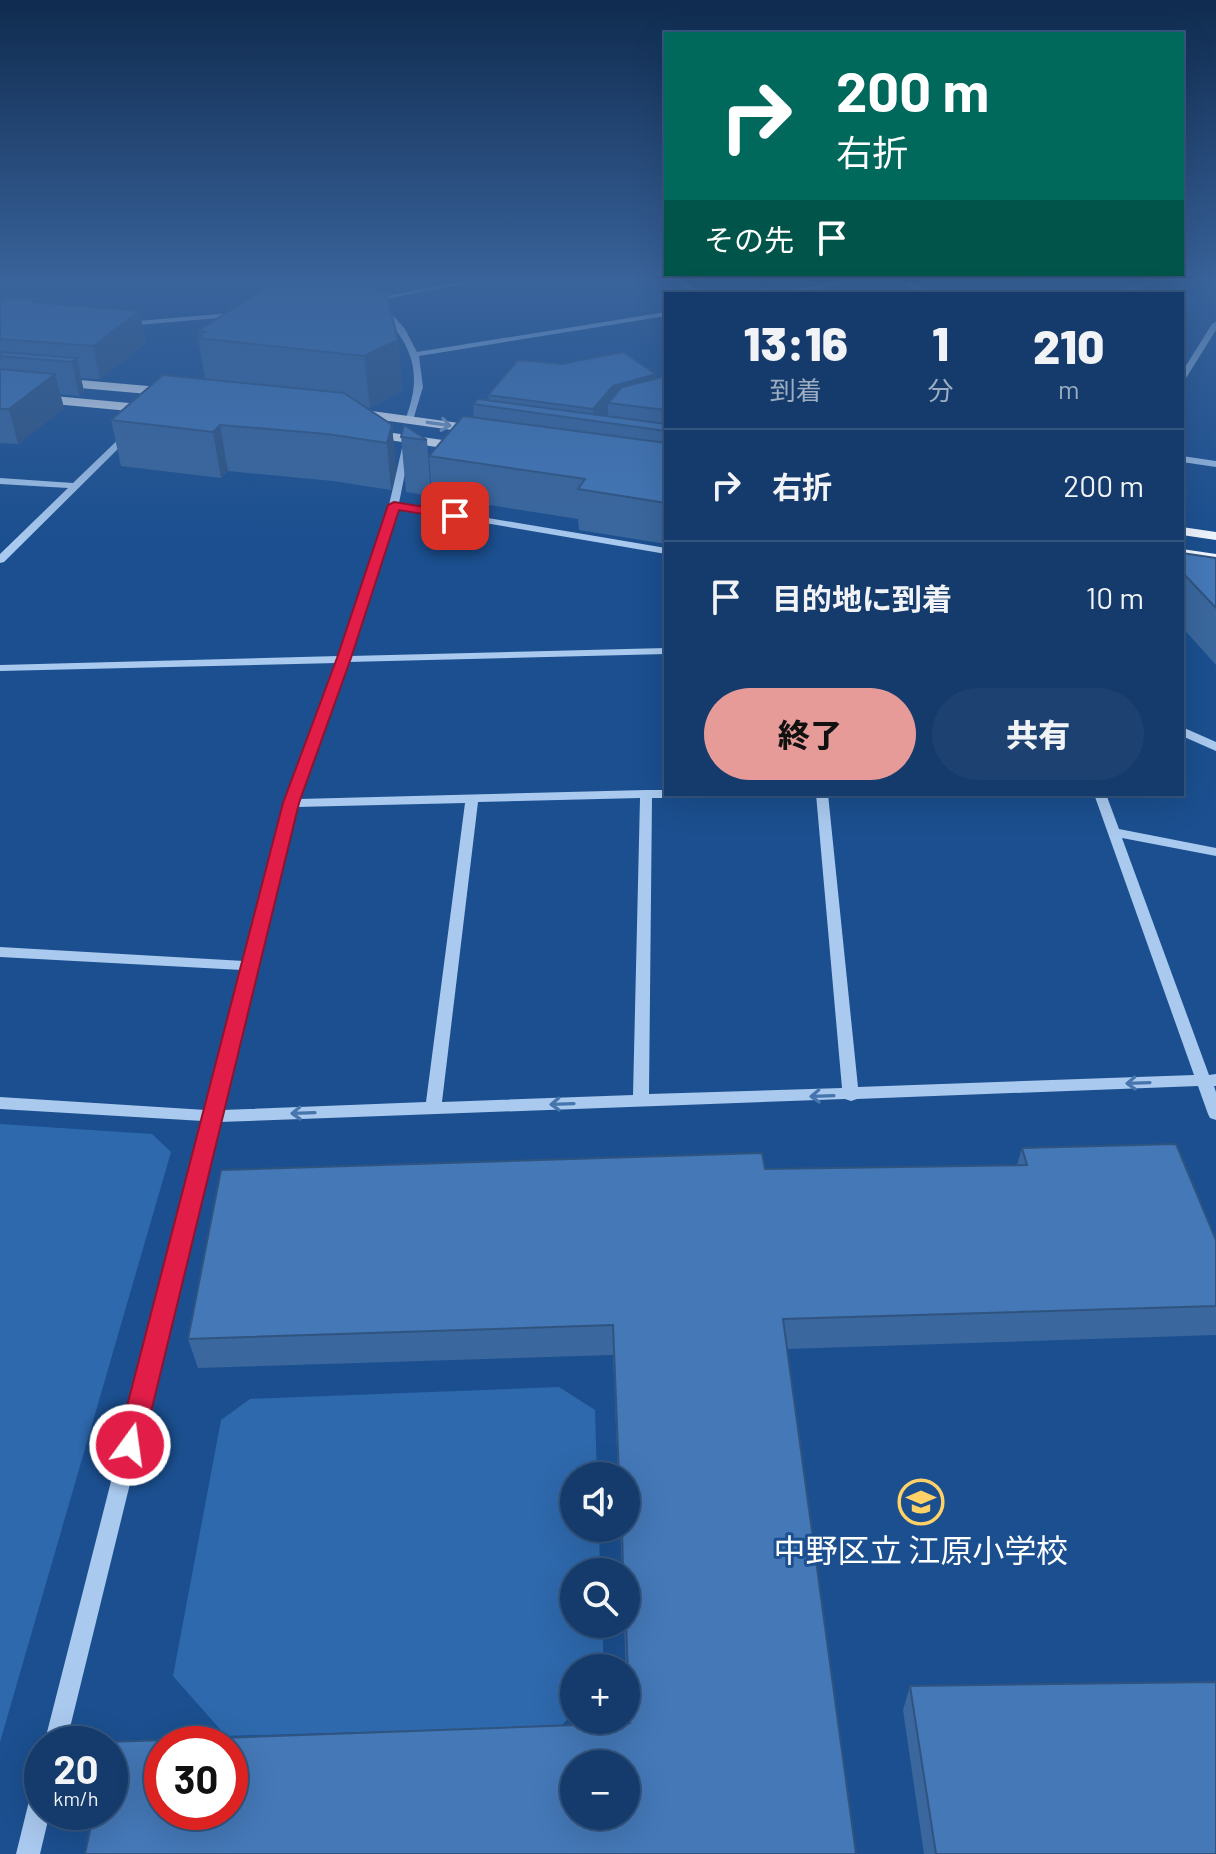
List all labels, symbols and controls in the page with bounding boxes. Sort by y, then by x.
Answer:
text: 200 m [836,56,989,123]
icon: right [704,64,808,168]
text: 右折 [836,130,908,173]
icon: arrive [810,216,854,260]
text: その先 [704,221,794,257]
text: 13:16 [743,313,848,371]
text: 1 [932,313,949,371]
text: 210 [1033,316,1105,374]
text: m [1058,373,1079,404]
text: 到着 [770,374,822,405]
text: 分 [927,374,953,405]
one-way arrow [426,417,452,432]
icon: right [704,463,748,507]
text: 200 m [1063,467,1144,503]
text: 右折 [772,468,832,504]
pin [421,482,489,550]
icon: arrive [433,494,477,538]
icon: arrive [704,575,748,619]
text: 10 m [1086,579,1144,615]
text: 目的地に到着 [772,580,952,616]
button: 終了 [704,688,916,780]
button: 共有 [932,688,1144,780]
one-way arrow [1125,1076,1152,1091]
one-way arrow [809,1088,836,1103]
one-way arrow [549,1096,576,1111]
one-way arrow [290,1105,317,1120]
position arrow [88,1403,172,1487]
map controls [560,1462,640,1830]
button: sound [560,1462,640,1542]
school or university icon: 中野区立 江原小学校 [897,1478,945,1526]
place label: 中野区立 江原小学校 [774,1530,1068,1568]
button: search [560,1558,640,1638]
button: + [560,1654,640,1734]
speed limit sign: 30 [144,1726,248,1830]
text: 20 [53,1744,99,1792]
button: − [560,1750,640,1830]
text: km/h [53,1786,99,1810]

